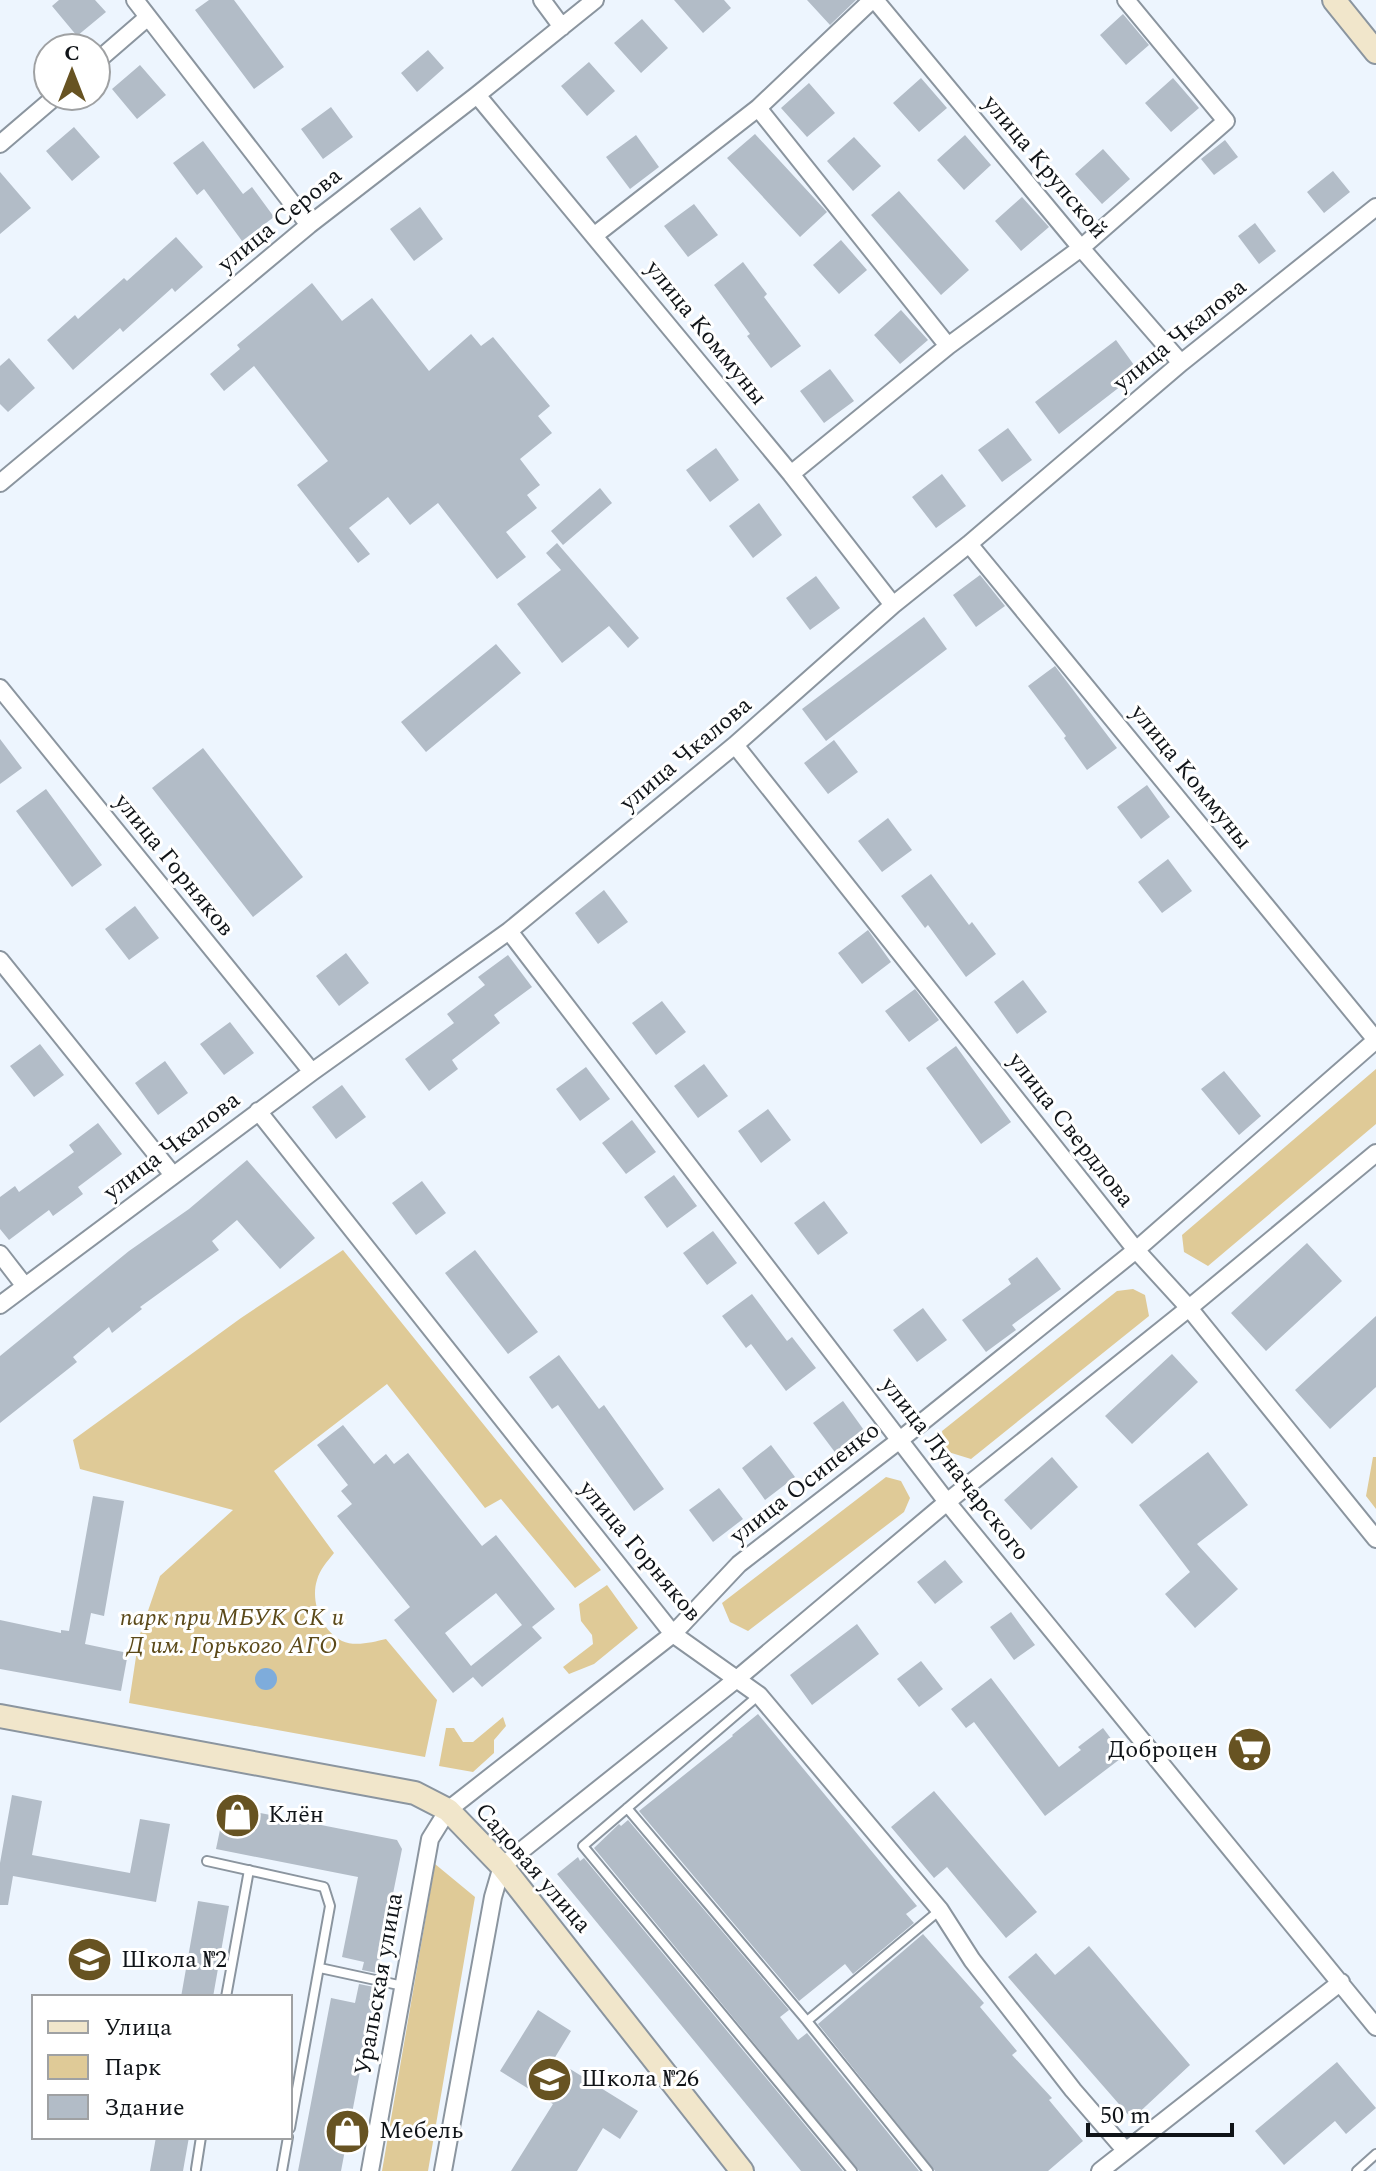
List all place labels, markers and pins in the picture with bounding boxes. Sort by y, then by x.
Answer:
supermarket icon: Доброцен [1225,1726,1273,1774]
place label: Доброцен [1108,1732,1218,1768]
shop icon: Клён [213,1791,261,1839]
place label: Клён [268,1797,324,1833]
school or university icon: Школа №2 [66,1936,114,1984]
place label: Школа №2 [121,1942,227,1978]
school or university icon: Школа №26 [526,2055,574,2103]
place label: Школа №26 [581,2061,699,2097]
shop icon: Мебель [324,2107,372,2155]
place label: Мебель [379,2113,463,2149]

